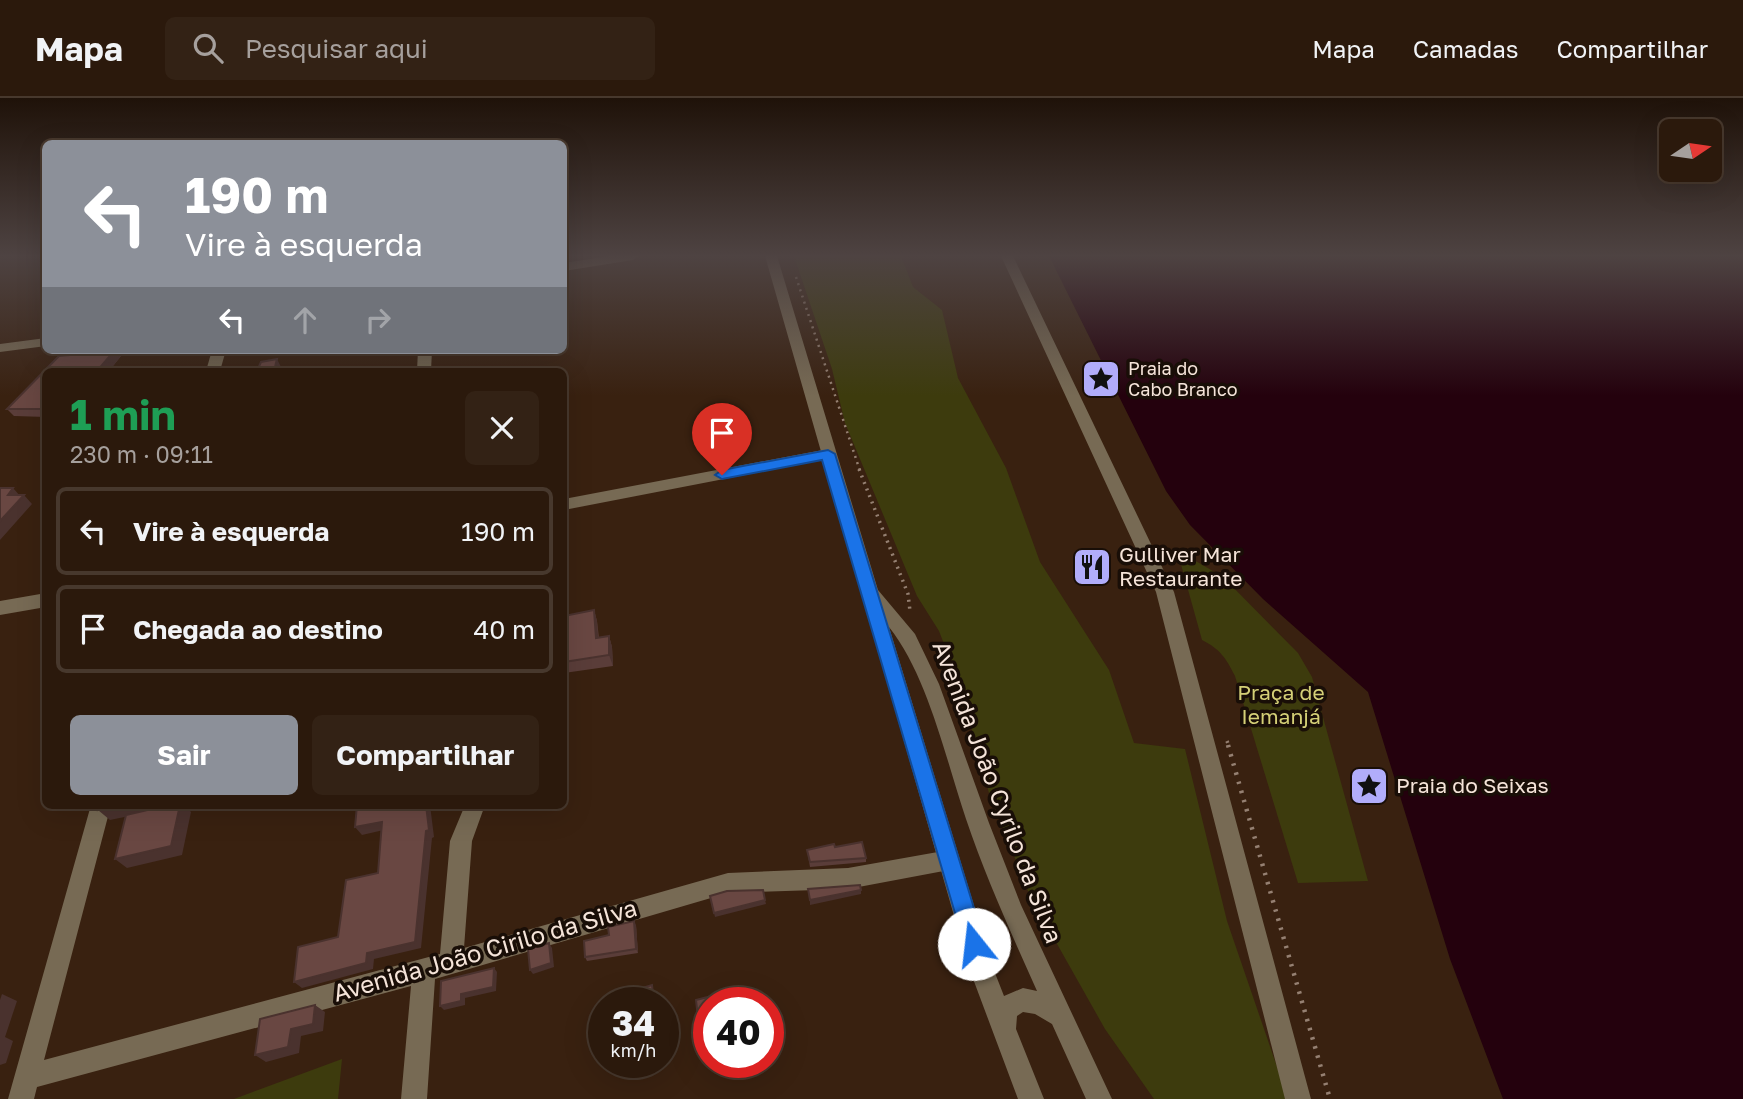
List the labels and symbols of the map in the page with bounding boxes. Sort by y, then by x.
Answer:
north arrow [1659,119,1722,182]
place label: Praia do Cabo Branco [1128,357,1238,400]
place icon: Praia do Cabo Branco [1080,358,1122,400]
pin [692,403,752,475]
place label: Gulliver Mar Restaurante [1119,541,1242,591]
restaurant icon: Gulliver Mar Restaurante [1071,546,1113,588]
street label: Avenida João Cyrilo da Silva [927,636,1070,947]
park label: Praça de Iemanjá [1237,679,1325,729]
place icon: Praia do Seixas [1348,765,1390,807]
place label: Praia do Seixas [1396,772,1549,798]
street label: Avenida João Cirilo da Silva [329,892,640,1007]
position arrow [937,907,1011,981]
speed limit sign: 40 [693,987,784,1078]

